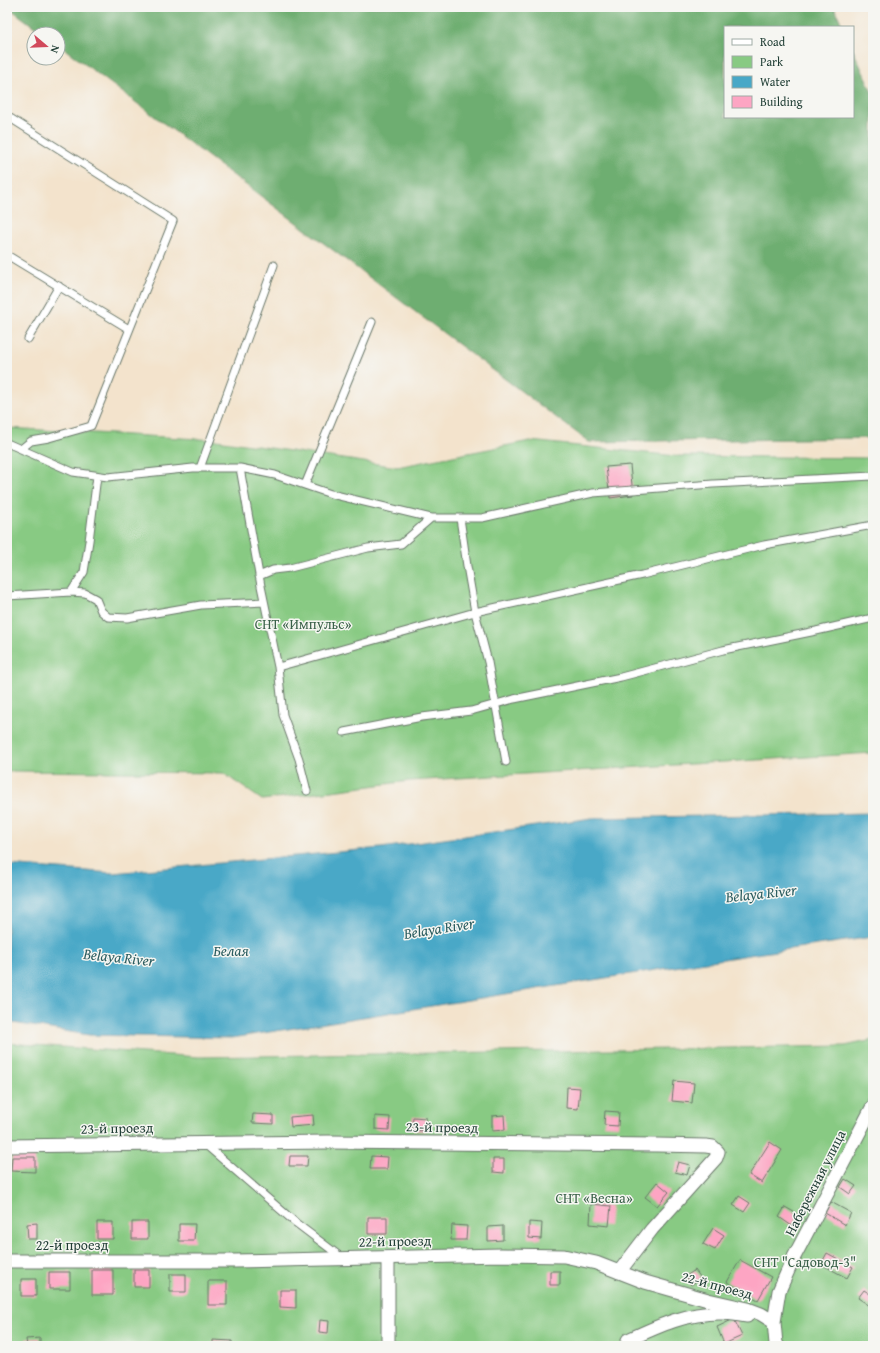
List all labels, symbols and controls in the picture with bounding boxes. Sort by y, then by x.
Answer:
north arrow [26,26,66,66]
legend [724,26,854,118]
text: Road [760,33,786,50]
text: N [46,43,64,56]
text: Park [760,53,784,70]
text: Water [760,73,790,90]
text: Building [760,93,803,110]
park label: СНТ «Импульс» [255,614,351,634]
water label: Belaya River [724,879,798,907]
water label: Belaya River [401,912,476,944]
water label: Белая [213,940,249,961]
water label: Belaya River [82,943,156,971]
street label: 23-й проезд [406,1116,479,1138]
street label: 23-й проезд [81,1117,154,1139]
street label: Набережная улица [780,1126,851,1240]
park label: СНТ «Весна» [555,1188,633,1208]
street label: 22-й проезд [359,1230,432,1252]
street label: 22-й проезд [36,1235,109,1255]
park label: СНТ "Садовод-3" [754,1252,856,1272]
street label: 22-й проезд [679,1266,755,1304]

